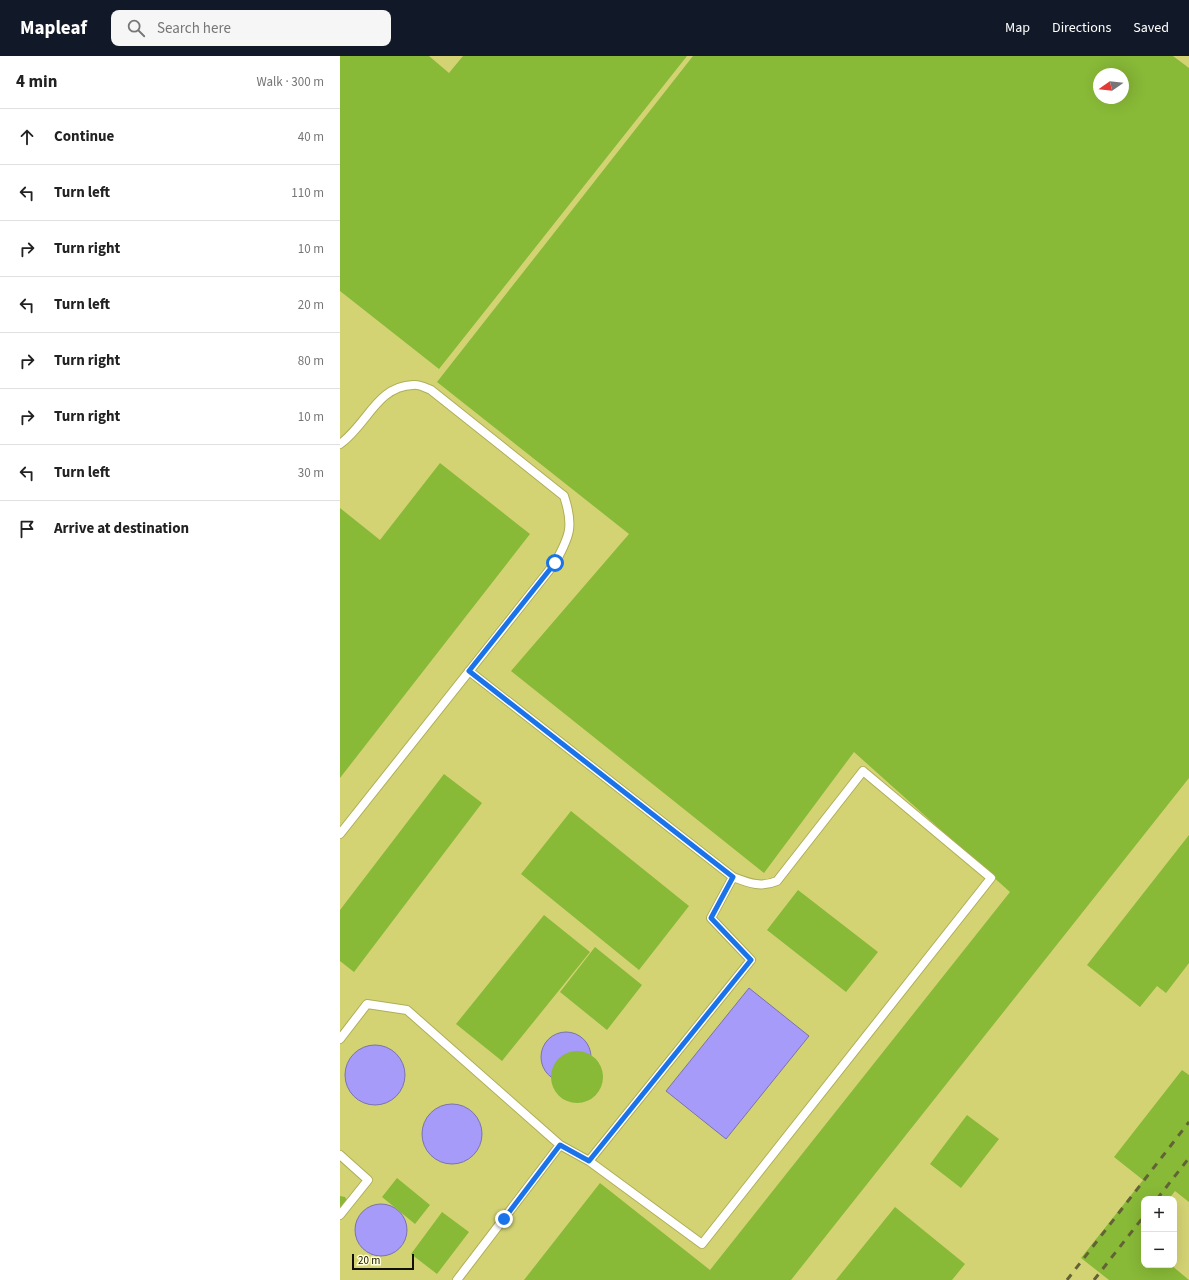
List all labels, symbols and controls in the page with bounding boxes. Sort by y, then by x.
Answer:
search box [111,10,391,46]
text: Mapleaf [20,15,87,42]
icon: search [125,17,147,39]
text: Search here [157,18,231,39]
text: Map [1005,18,1030,38]
text: Directions [1052,18,1111,38]
text: Saved [1133,18,1169,38]
north arrow [1093,68,1129,104]
text: 4 min [16,70,57,94]
text: Walk · 300 m [256,73,324,91]
icon: ahead [16,126,38,148]
text: Continue [54,126,114,147]
text: 40 m [298,128,324,146]
icon: left [16,182,38,204]
text: Turn left [54,182,110,203]
text: 110 m [291,184,324,202]
icon: right [16,238,38,260]
text: Turn right [54,238,120,259]
text: 10 m [298,240,324,258]
icon: left [16,294,38,316]
text: Turn left [54,294,110,315]
text: 20 m [298,296,324,314]
icon: right [16,350,38,372]
text: Turn right [54,350,120,371]
text: 80 m [298,352,324,370]
icon: right [16,406,38,428]
text: Turn right [54,406,120,427]
text: 10 m [298,408,324,426]
icon: left [16,462,38,484]
text: Turn left [54,462,110,483]
text: 30 m [298,464,324,482]
icon: arrive [16,518,38,540]
text: Arrive at destination [54,518,189,539]
route start [546,554,564,572]
map controls [1141,1196,1177,1268]
button: + [1141,1196,1177,1232]
route end [495,1210,513,1228]
button: − [1141,1232,1177,1268]
scale bar [352,1252,414,1271]
text: 20 m [358,1253,380,1268]

